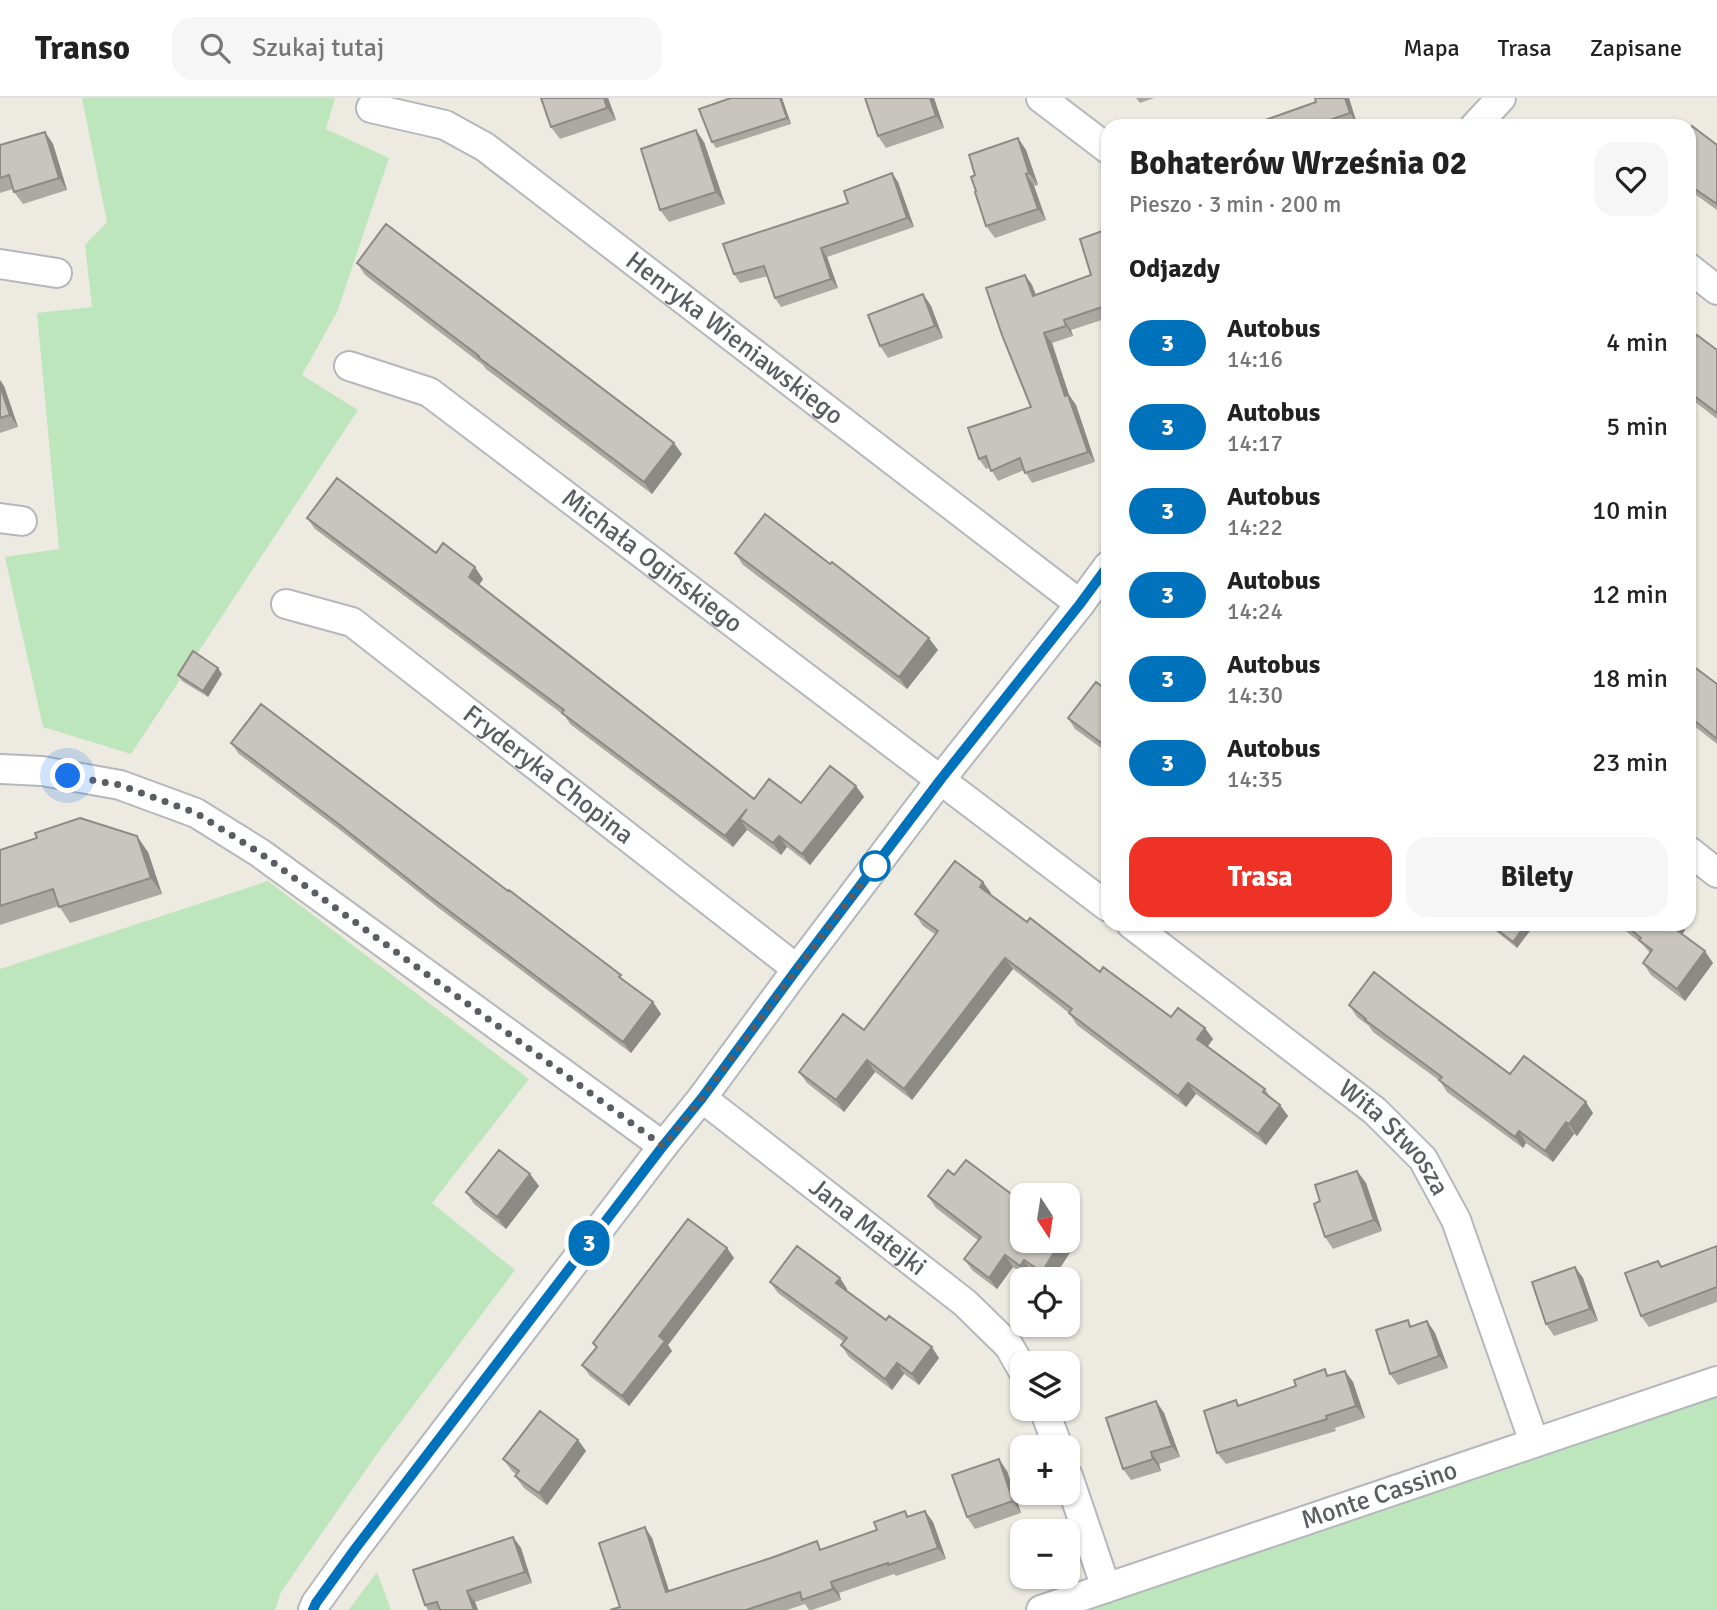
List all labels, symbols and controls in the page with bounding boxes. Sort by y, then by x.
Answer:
search box [172,17,662,80]
text: Transo [35,28,130,69]
icon: search [196,29,234,67]
text: Szukaj tutaj [252,32,384,64]
text: Mapa [1403,33,1460,63]
text: Trasa [1498,33,1552,63]
text: Zapisane [1590,33,1682,63]
button: heart [1594,142,1668,216]
text: Bohaterów Września 02 [1129,143,1467,184]
text: Pieszo · 3 min · 200 m [1129,190,1341,219]
street label: Henryka Wieniawskiego [619,245,850,432]
text: Odjazdy [1129,253,1220,285]
text: Autobus [1227,313,1320,345]
text: 4 min [1606,327,1668,359]
text: 3 [1161,328,1174,358]
text: 14:16 [1227,345,1283,374]
text: Autobus [1227,397,1320,429]
text: 5 min [1606,411,1668,443]
text: 3 [1161,412,1174,442]
text: 14:17 [1227,429,1283,458]
text: Autobus [1227,481,1320,513]
street label: Michała Ogińskiego [555,482,749,640]
text: 10 min [1592,495,1668,527]
text: 3 [1161,496,1174,526]
text: 14:22 [1227,513,1283,542]
text: Autobus [1227,565,1320,597]
text: 12 min [1592,579,1668,611]
text: 3 [1161,580,1174,610]
text: 14:24 [1227,597,1283,626]
text: Autobus [1227,649,1320,681]
text: 18 min [1592,663,1668,695]
text: 3 [1161,664,1174,694]
text: 14:30 [1227,681,1283,710]
street label: Fryderyka Chopina [456,698,640,851]
text: Autobus [1227,733,1320,765]
text: 23 min [1592,747,1668,779]
text: 3 [1161,748,1174,778]
your location [50,758,85,793]
text: 14:35 [1227,765,1283,794]
button: Trasa [1129,837,1392,917]
button: Bilety [1406,837,1668,917]
unlabelled marker [860,851,890,881]
street label: Wita Stwosza [1332,1073,1456,1201]
street label: Jana Matejki [802,1171,933,1283]
north arrow [1010,1183,1080,1253]
map controls [1010,1183,1080,1589]
line badge: 3 [566,1220,612,1266]
text: 3 [583,1228,595,1258]
button: locate [1010,1267,1080,1337]
button: layers [1010,1351,1080,1421]
button: + [1010,1435,1080,1505]
street label: Monte Cassino [1297,1454,1461,1537]
button: − [1010,1519,1080,1589]

